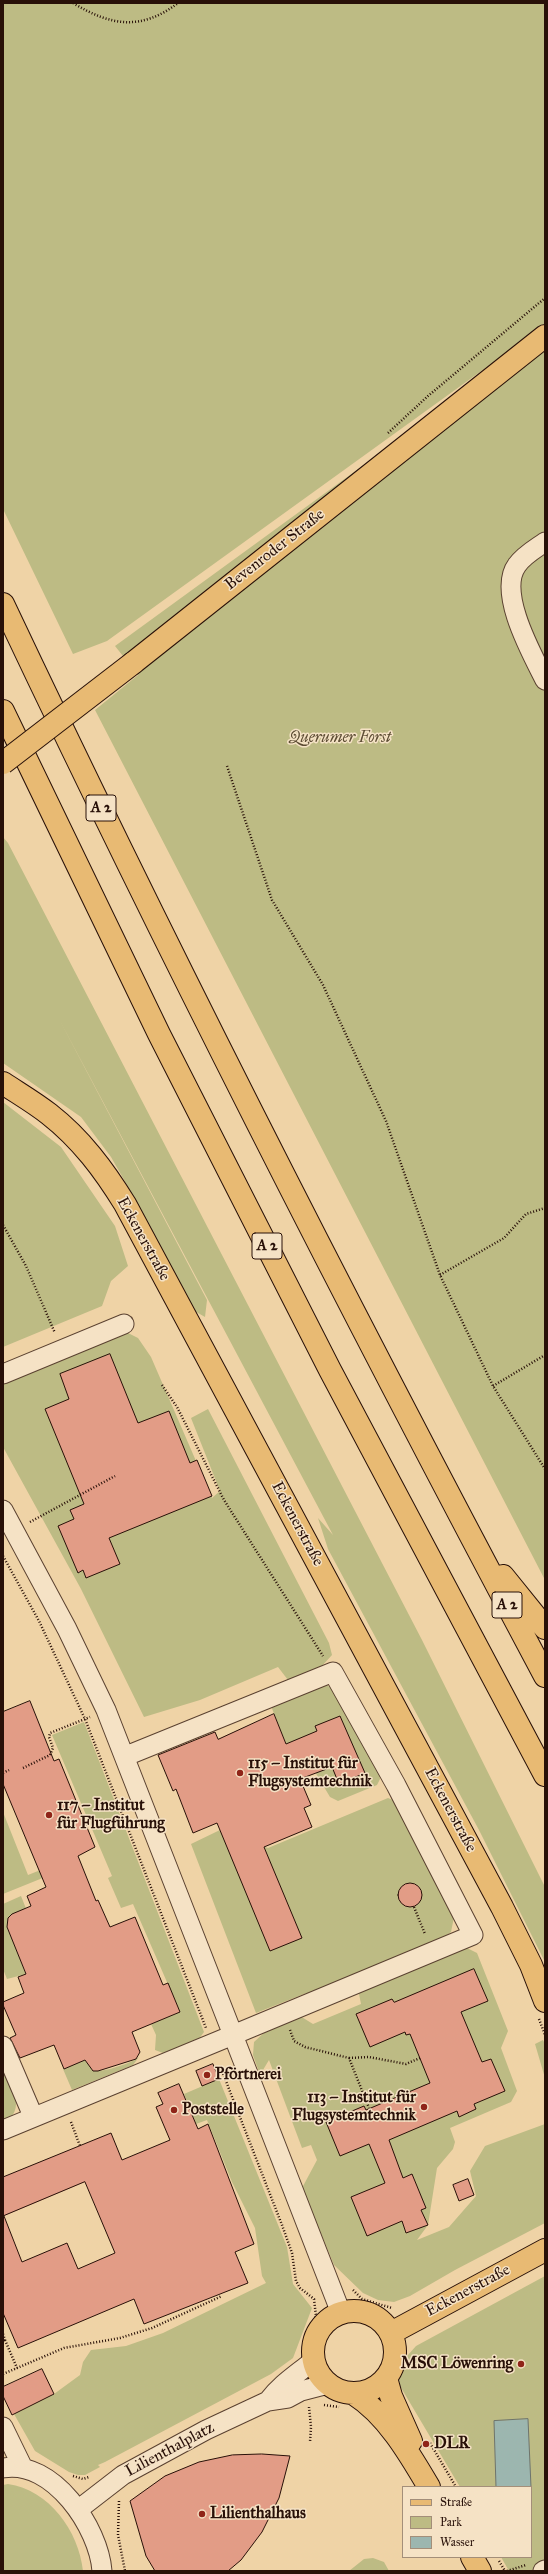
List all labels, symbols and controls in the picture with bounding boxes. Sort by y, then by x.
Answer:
street label: Bevenroder Straße [221,505,329,595]
park label: Querumer Forst [289,728,391,748]
road number: A 2 [86,795,116,821]
street label: Eckenerstraße [112,1194,174,1284]
road number: A 2 [252,1233,282,1259]
street label: Eckenerstraße [267,1479,327,1569]
road number: A 2 [492,1592,522,1618]
place label: 115 – Institut für Flugsystemtechnik [248,1754,372,1792]
street label: Eckenerstraße [420,1765,480,1855]
marker: 115 – Institut für Flugsystemtechnik [235,1768,245,1778]
place label: 117 – Institut für Flugführung [57,1796,165,1834]
marker: 117 – Institut für Flugführung [44,1810,54,1820]
place label: Pförtnerei [215,2065,281,2085]
marker: Pförtnerei [202,2070,212,2080]
place label: 113 – Institut für Flugsystemtechnik [292,2088,416,2126]
place label: Poststelle [182,2100,244,2120]
marker: 113 – Institut für Flugsystemtechnik [419,2102,429,2112]
marker: Poststelle [169,2105,179,2115]
street label: Eckenerstraße [423,2261,513,2321]
place label: MSC Löwenring [401,2354,513,2374]
marker: MSC Löwenring [516,2359,526,2369]
street label: Lilienthalplatz [122,2419,218,2481]
place label: DLR [434,2434,470,2454]
marker: DLR [421,2439,431,2449]
legend [402,2486,532,2558]
text: Straße [440,2495,472,2509]
place label: Lilienthalhaus [210,2504,306,2524]
marker: Lilienthalhaus [197,2509,207,2519]
text: Park [440,2515,462,2529]
text: Wasser [440,2535,474,2549]

